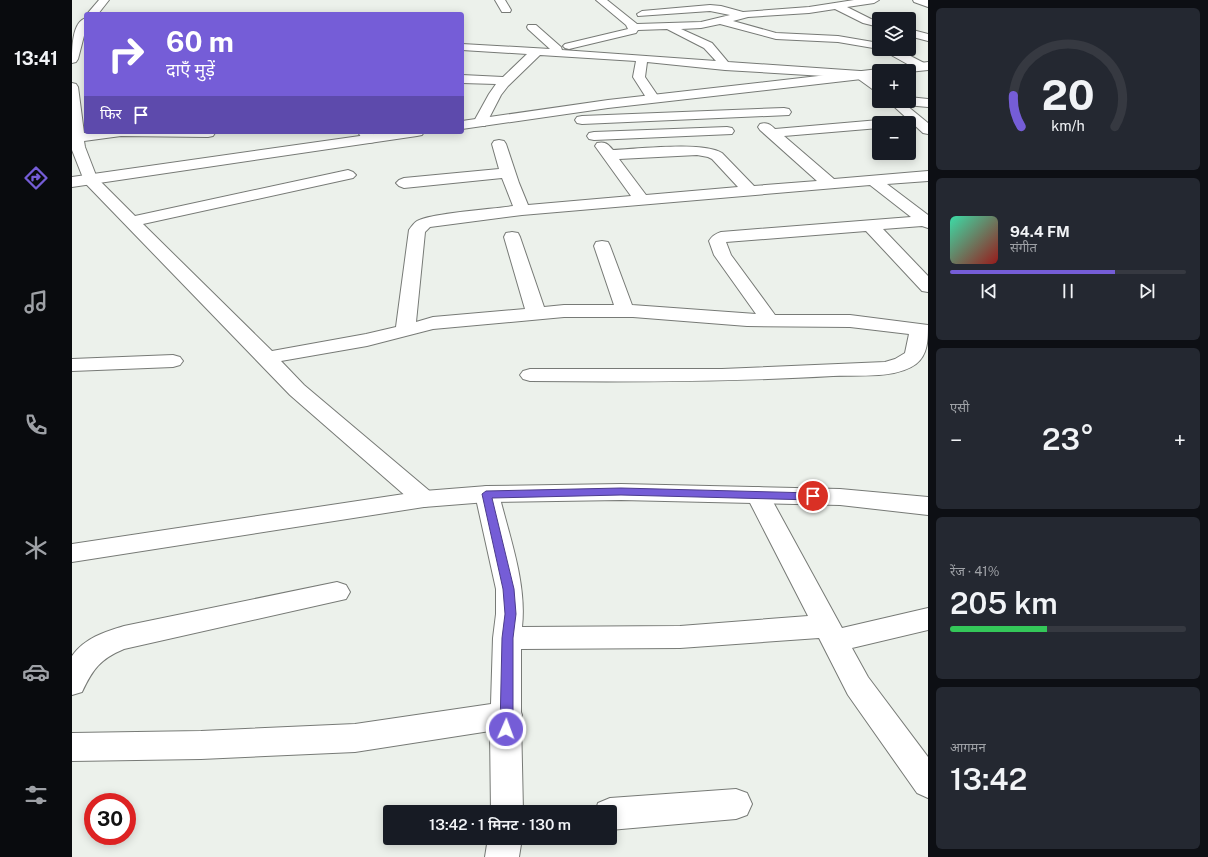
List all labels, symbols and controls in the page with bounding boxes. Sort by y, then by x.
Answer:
map controls [872,12,916,160]
button: layers [872,12,916,56]
text: 60 m [166,25,234,58]
icon: right [100,28,152,80]
text: 13:41 [14,48,58,69]
text: दाएँ मुड़ें [166,59,215,80]
button: + [872,64,916,108]
text: 20 [1041,70,1095,119]
icon: arrive [130,104,152,126]
text: फिर [100,105,122,122]
button: − [872,116,916,160]
text: km/h [1051,116,1085,133]
icon: directions [22,164,50,192]
text: 94.4 FM [1010,223,1070,240]
text: संगीत [1010,240,1037,255]
icon: previous [978,280,1000,302]
icon: pause [1057,280,1079,302]
icon: next [1136,280,1158,302]
icon: music [22,288,50,316]
text: एसी [950,400,969,415]
icon: phone [22,411,50,439]
text: 23° [1042,421,1094,457]
text: − [950,427,962,453]
text: + [1174,427,1186,453]
pin [796,479,830,513]
icon: arrive [802,485,824,507]
icon: climate [22,534,50,562]
text: रेंज · 41% [950,564,999,579]
text: 205 km [950,585,1058,621]
icon: car [22,658,50,686]
position arrow [485,708,527,750]
text: आगमन [950,740,986,755]
text: 13:42 [950,761,1027,797]
icon: filters [22,781,50,809]
speed limit sign: 30 [84,793,136,845]
text: 13:42 · 1 मिनट · 130 m [429,816,571,833]

